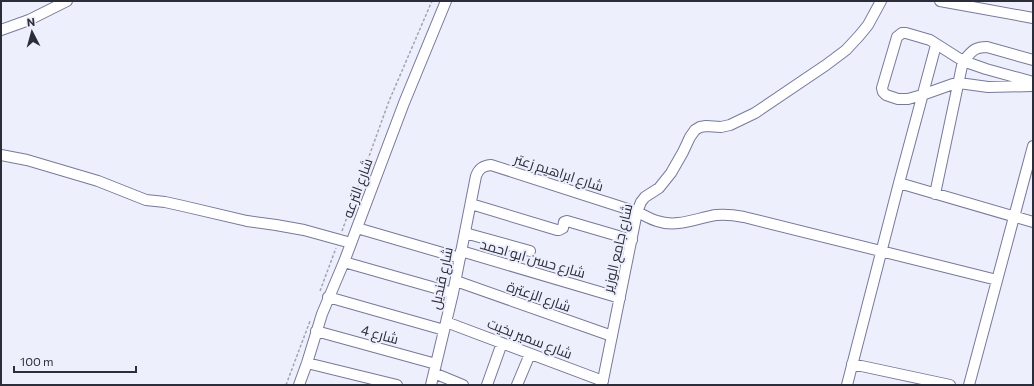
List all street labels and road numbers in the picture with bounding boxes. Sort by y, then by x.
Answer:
street label: شارع ابراهيم زعتر [511,149,606,196]
street label: شارع الترعه [338,156,377,220]
street label: شارع جامع الوزير [598,202,636,295]
street label: شارع حسن ابو احمد [478,235,588,282]
street label: شارع قنديل [426,245,457,311]
street label: شارع الزعترة [505,277,573,316]
street label: شارع سمير بخيت [485,314,575,363]
street label: شارع 4 [359,321,401,348]

